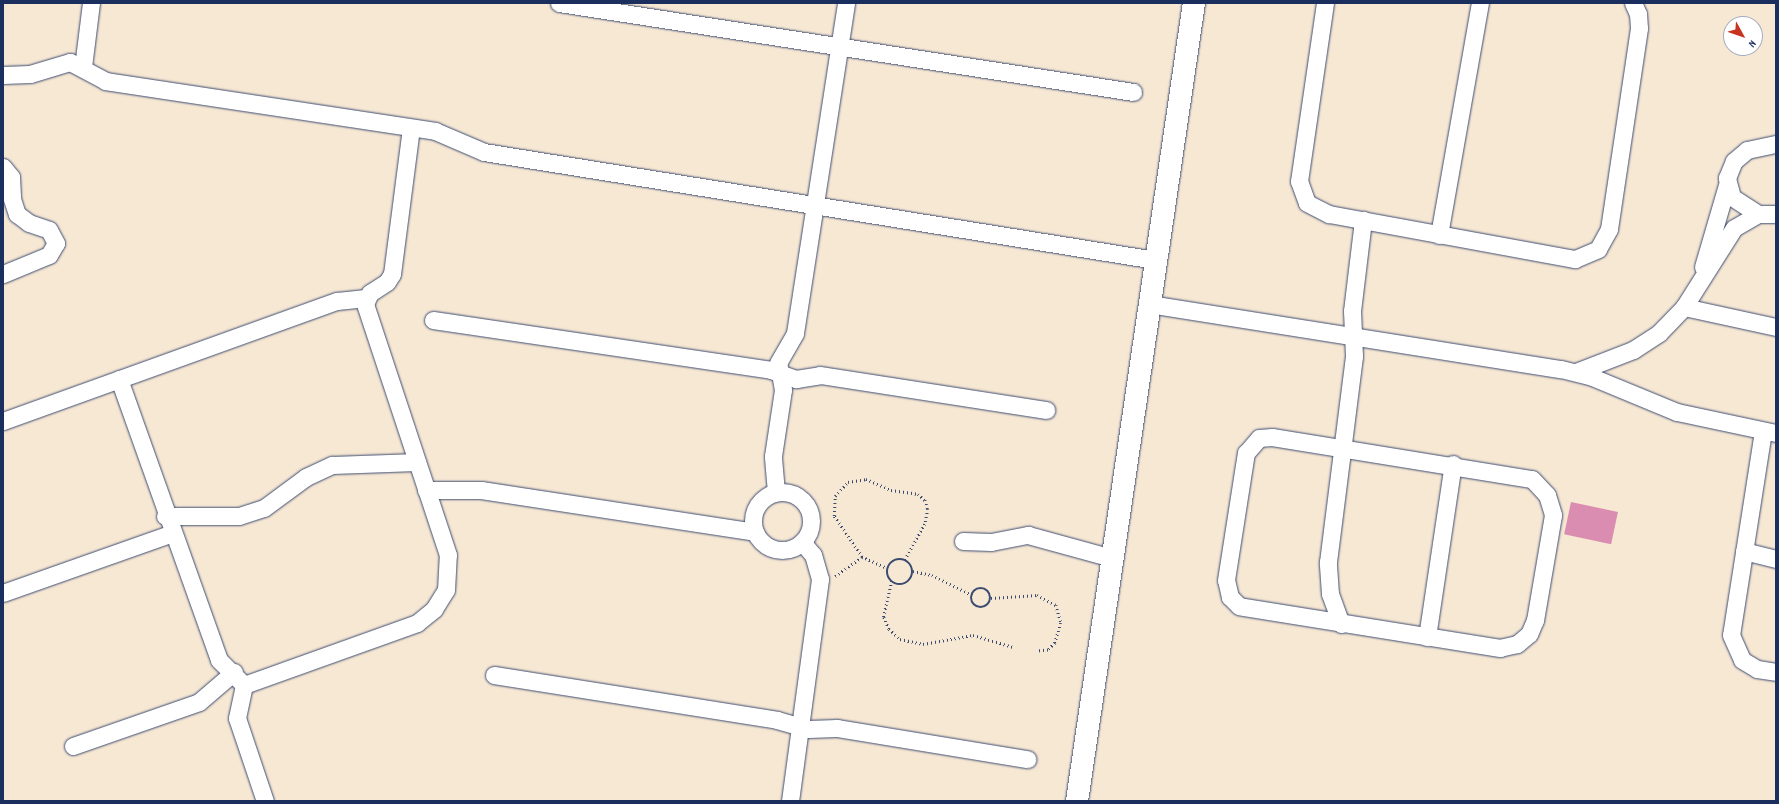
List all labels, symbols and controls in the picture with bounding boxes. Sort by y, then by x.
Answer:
north arrow [1723,16,1763,56]
text: N [1744,36,1759,50]

